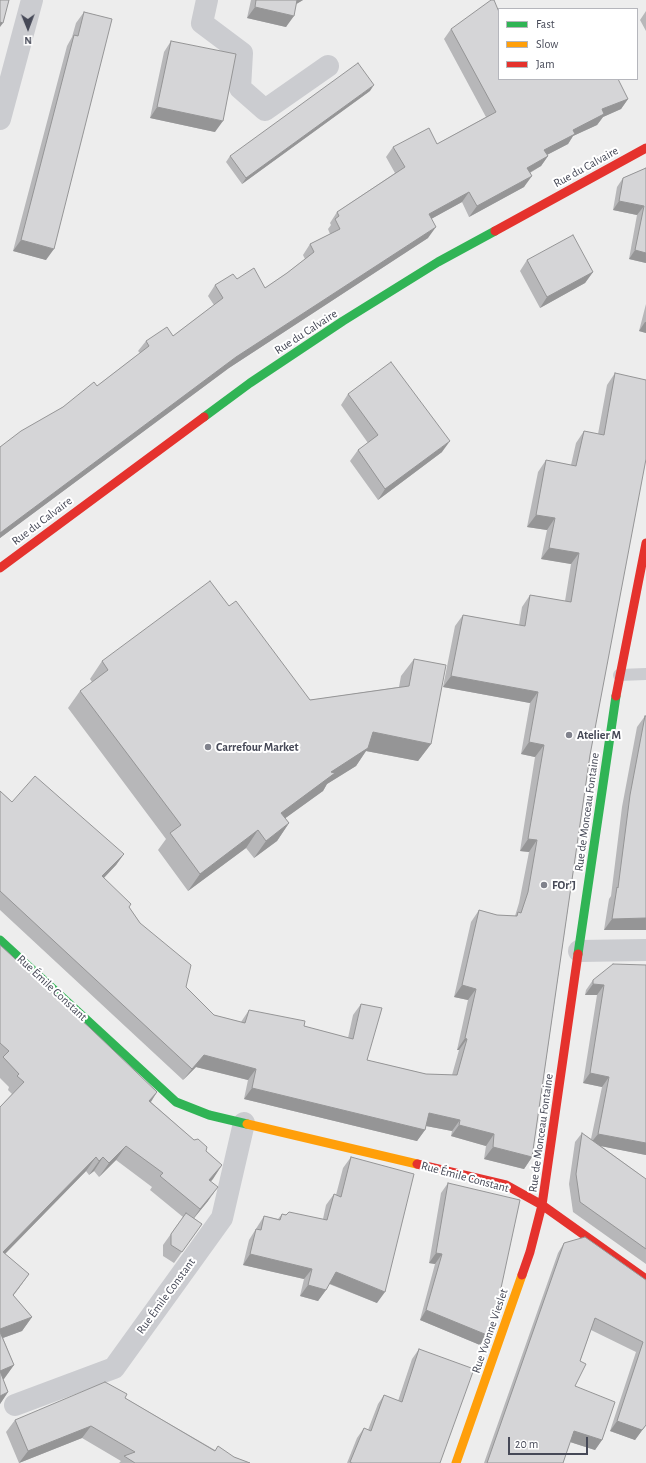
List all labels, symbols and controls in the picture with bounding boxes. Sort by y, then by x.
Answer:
north arrow [8,8,48,48]
legend [498,8,638,80]
text: Fast [536,18,555,30]
text: N [24,35,32,46]
text: Slow [536,38,558,50]
text: Jam [536,58,555,70]
street label: Rue du Calvaire [551,143,621,191]
street label: Rue du Calvaire [272,306,340,358]
street label: Rue du Calvaire [9,494,75,548]
place label: Atelier M [577,728,621,742]
marker: Atelier M [564,730,574,740]
place label: Carrefour Market [216,740,299,754]
marker: Carrefour Market [203,742,213,752]
street label: Rue de Monceau Fontaine [572,752,602,872]
place label: FOr'J [552,878,576,892]
marker: FOr'J [539,880,549,890]
street label: Rue Émile Constant [14,952,90,1024]
street label: Rue de Monceau Fontaine [526,1073,556,1193]
street label: Rue Émile Constant [419,1158,511,1196]
street label: Rue Émile Constant [134,1255,198,1337]
street label: Rue Yvonne Vieslet [469,1287,511,1375]
scale bar [510,1429,590,1455]
text: 20 m [515,1438,538,1450]

